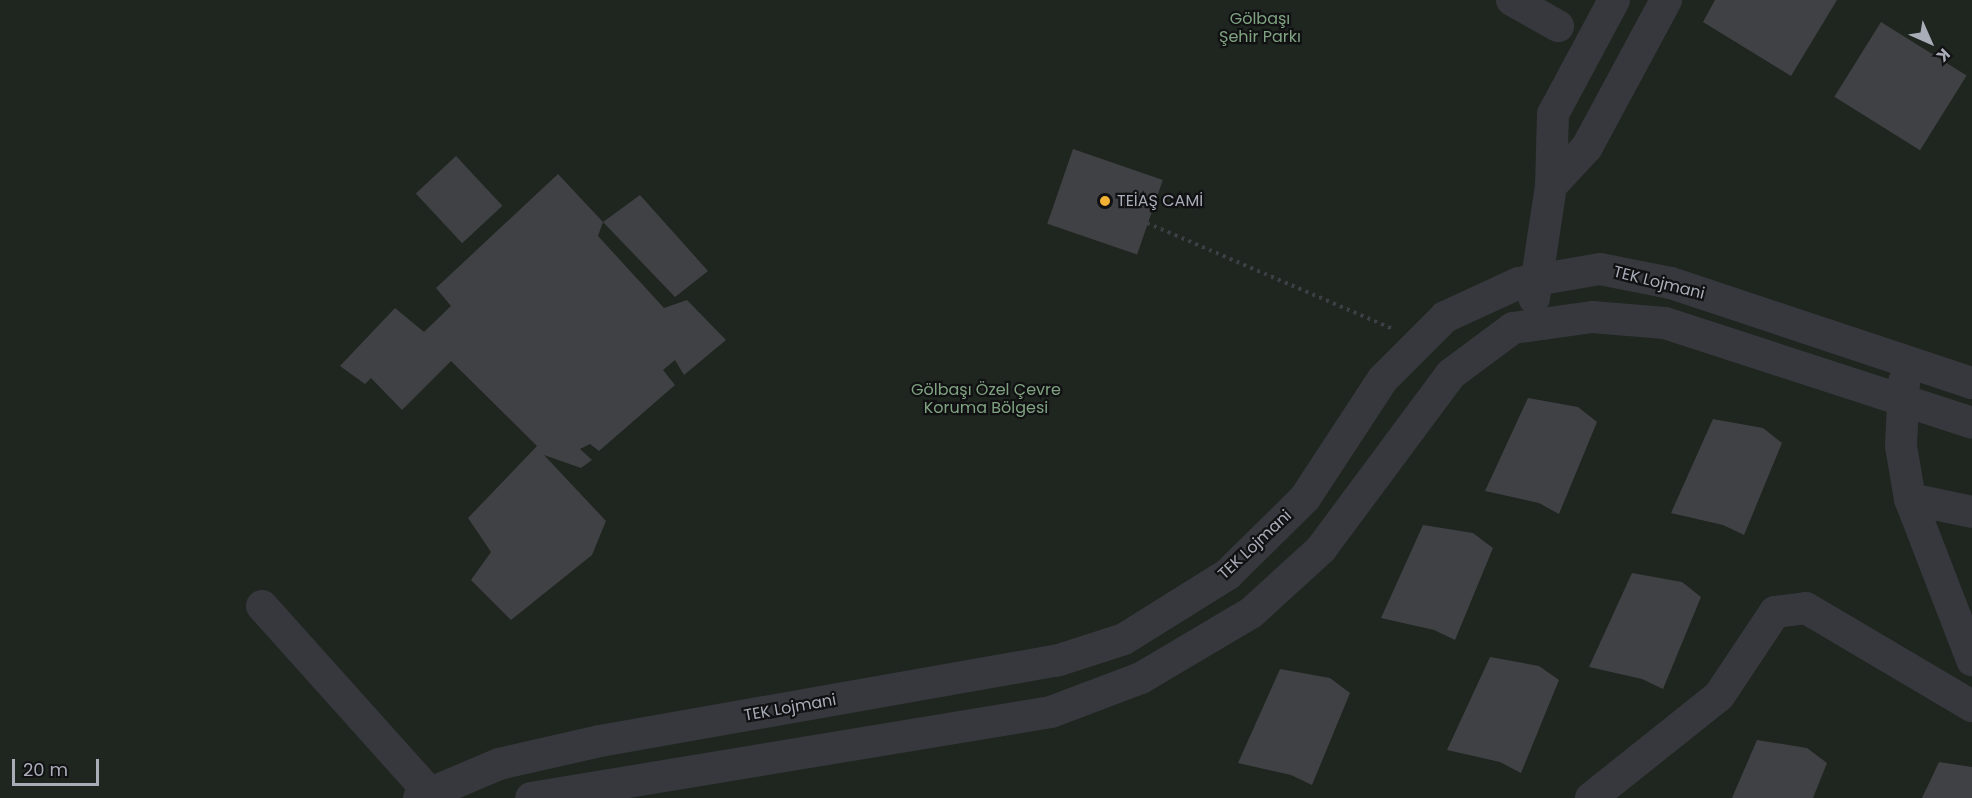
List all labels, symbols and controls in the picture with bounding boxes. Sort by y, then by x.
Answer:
park label: Gölbaşı Şehir Parkı [1219,9,1301,47]
north arrow [1900,12,1960,72]
text: K [1931,43,1955,67]
place label: TEİAŞ CAMİ [1117,191,1203,211]
marker: TEİAŞ CAMİ [1098,194,1112,208]
street label: TEK Lojmani [1611,262,1707,304]
park label: Gölbaşı Özel Çevre Koruma Bölgesi [911,380,1061,418]
street label: TEK Lojmani [1214,506,1296,584]
street label: TEK Lojmani [742,690,838,726]
scale bar [15,747,102,785]
text: 20 m [23,757,68,782]

